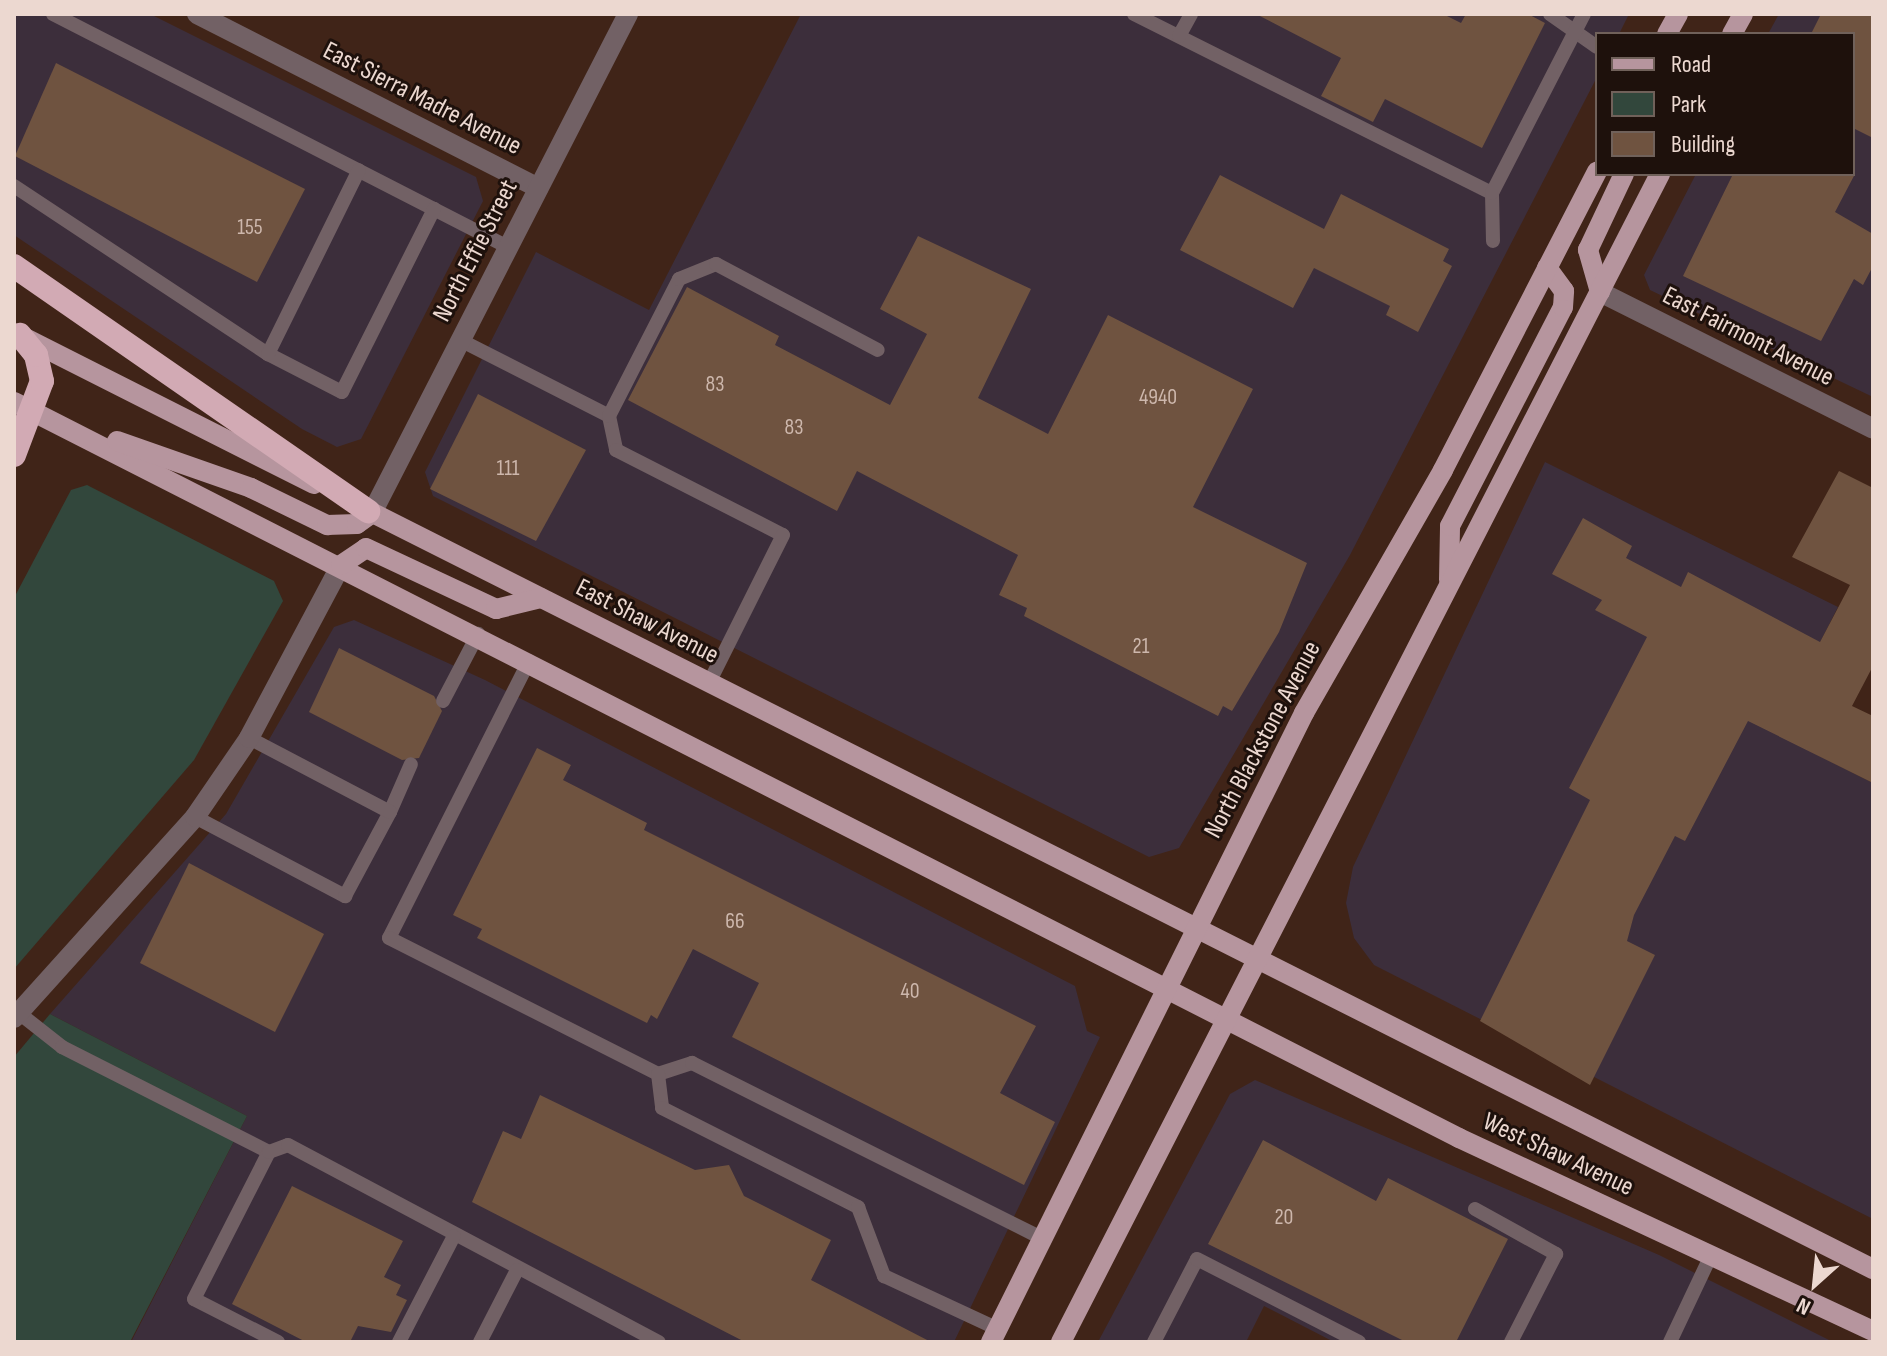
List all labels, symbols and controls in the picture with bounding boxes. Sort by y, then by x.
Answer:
legend [1595,32,1855,176]
street label: East Sierra Madre Avenue [318,36,526,162]
text: Road [1671,50,1711,79]
text: Park [1671,90,1706,119]
text: Building [1671,130,1735,159]
street label: North Effie Street [427,175,525,327]
house number: 155 [237,215,263,241]
street label: East Fairmont Avenue [1657,280,1839,394]
house number: 83 [706,372,724,398]
house number: 4940 [1139,385,1177,411]
house number: 83 [785,415,803,441]
house number: 111 [496,456,520,482]
street label: East Shaw Avenue [570,573,724,671]
house number: 21 [1133,634,1149,660]
street label: North Blackstone Avenue [1198,636,1328,844]
house number: 66 [725,909,745,935]
house number: 40 [900,979,920,1005]
street label: West Shaw Avenue [1478,1106,1638,1204]
house number: 20 [1275,1205,1293,1231]
north arrow [1775,1244,1855,1324]
text: N [1793,1291,1815,1321]

